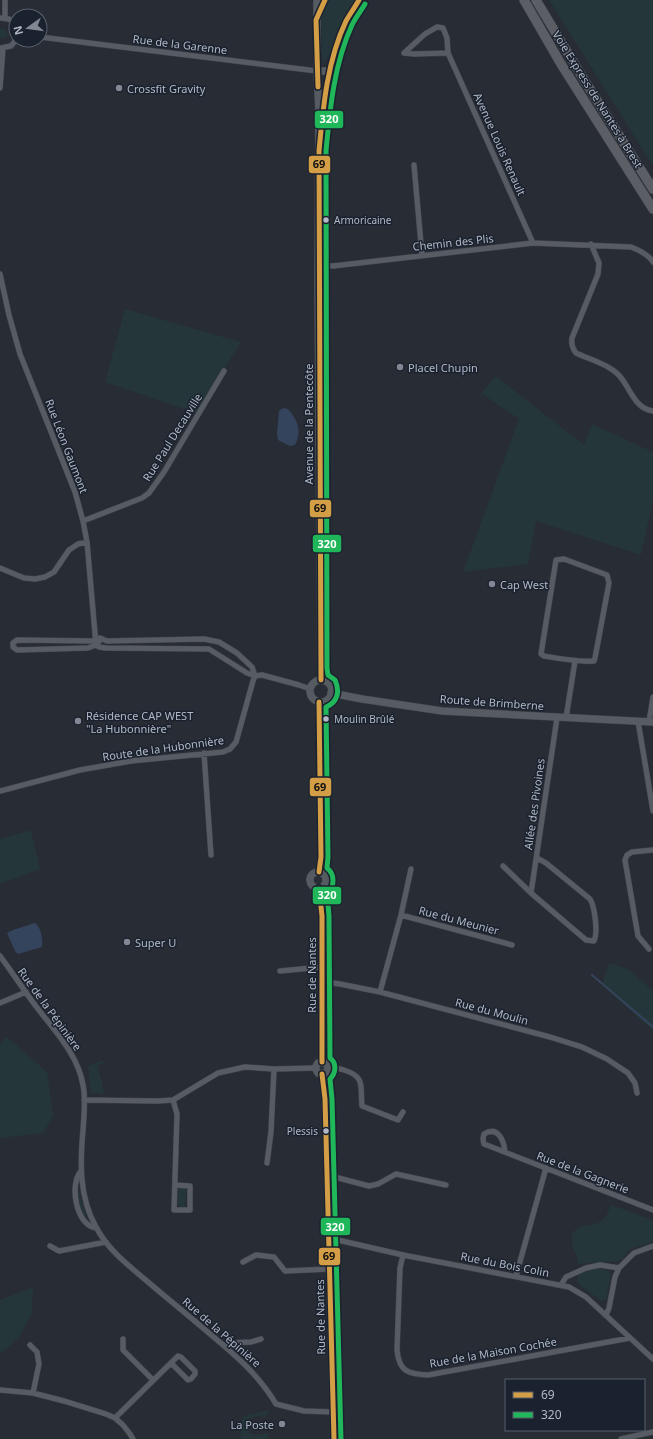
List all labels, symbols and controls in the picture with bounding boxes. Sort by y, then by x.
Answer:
north arrow [8,8,48,48]
text: N [9,24,26,37]
street label: Voie Express de Nantes à Brest [550,28,646,170]
street label: Rue de la Garenne [132,31,228,57]
place label: Crossfit Gravity [127,81,206,96]
marker: Crossfit Gravity [114,83,124,93]
street label: Avenue Louis Renault [471,90,529,198]
line badge: 320 [314,110,344,129]
text: 320 [320,111,338,126]
line badge: 69 [308,155,331,174]
text: 69 [313,156,325,171]
place label: Armoricaine [334,213,392,227]
marker: Armoricaine [321,215,331,225]
street label: Chemin des Plis [412,230,494,254]
place label: Placel Chupin [408,360,478,375]
marker: Placel Chupin [395,362,405,372]
street label: Avenue de la Pentecôte [301,363,316,485]
street label: Rue Paul Decauville [139,390,205,484]
street label: Rue Léon Gaumont [42,397,92,495]
line badge: 69 [309,499,332,518]
text: 69 [314,500,326,515]
line badge: 320 [312,534,342,553]
text: 320 [318,536,336,551]
place label: Cap West [500,577,548,592]
marker: Cap West [487,579,497,589]
street label: Route de Brimberne [439,691,545,713]
place label: Résidence CAP WEST "La Hubonnière" [86,708,193,736]
place label: Moulin Brûlé [334,712,395,726]
marker: Moulin Brûlé [321,714,331,724]
marker: Résidence CAP WEST "La Hubonnière" [73,716,83,726]
street label: Route de la Hubonnière [101,732,225,764]
street label: Allée des Pivoines [520,757,548,851]
line badge: 69 [309,777,332,797]
text: 69 [314,779,326,794]
line badge: 320 [312,886,342,905]
text: 320 [318,887,336,902]
street label: Rue du Meunier [417,902,501,938]
place label: Super U [135,935,176,950]
marker: Super U [122,937,132,947]
street label: Rue de Nantes [304,937,319,1013]
street label: Rue de la Pépinière [15,964,85,1054]
street label: Rue du Moulin [454,994,530,1028]
place label: Plessis [287,1124,318,1138]
marker: Plessis [321,1126,331,1136]
street label: Rue de la Gagnerie [535,1147,631,1197]
line badge: 320 [320,1217,351,1236]
text: 320 [326,1219,344,1234]
line badge: 69 [318,1247,341,1266]
text: 69 [323,1248,335,1263]
street label: Rue du Bois Colin [459,1248,551,1280]
street label: Rue de Nantes [312,1279,328,1355]
street label: Rue de la Pépinière [180,1294,264,1370]
street label: Rue de la Maison Cochée [428,1333,558,1371]
legend [505,1379,645,1431]
text: 69 [541,1386,555,1403]
text: 320 [541,1406,562,1423]
place label: La Poste [230,1417,274,1432]
marker: La Poste [277,1419,287,1429]

